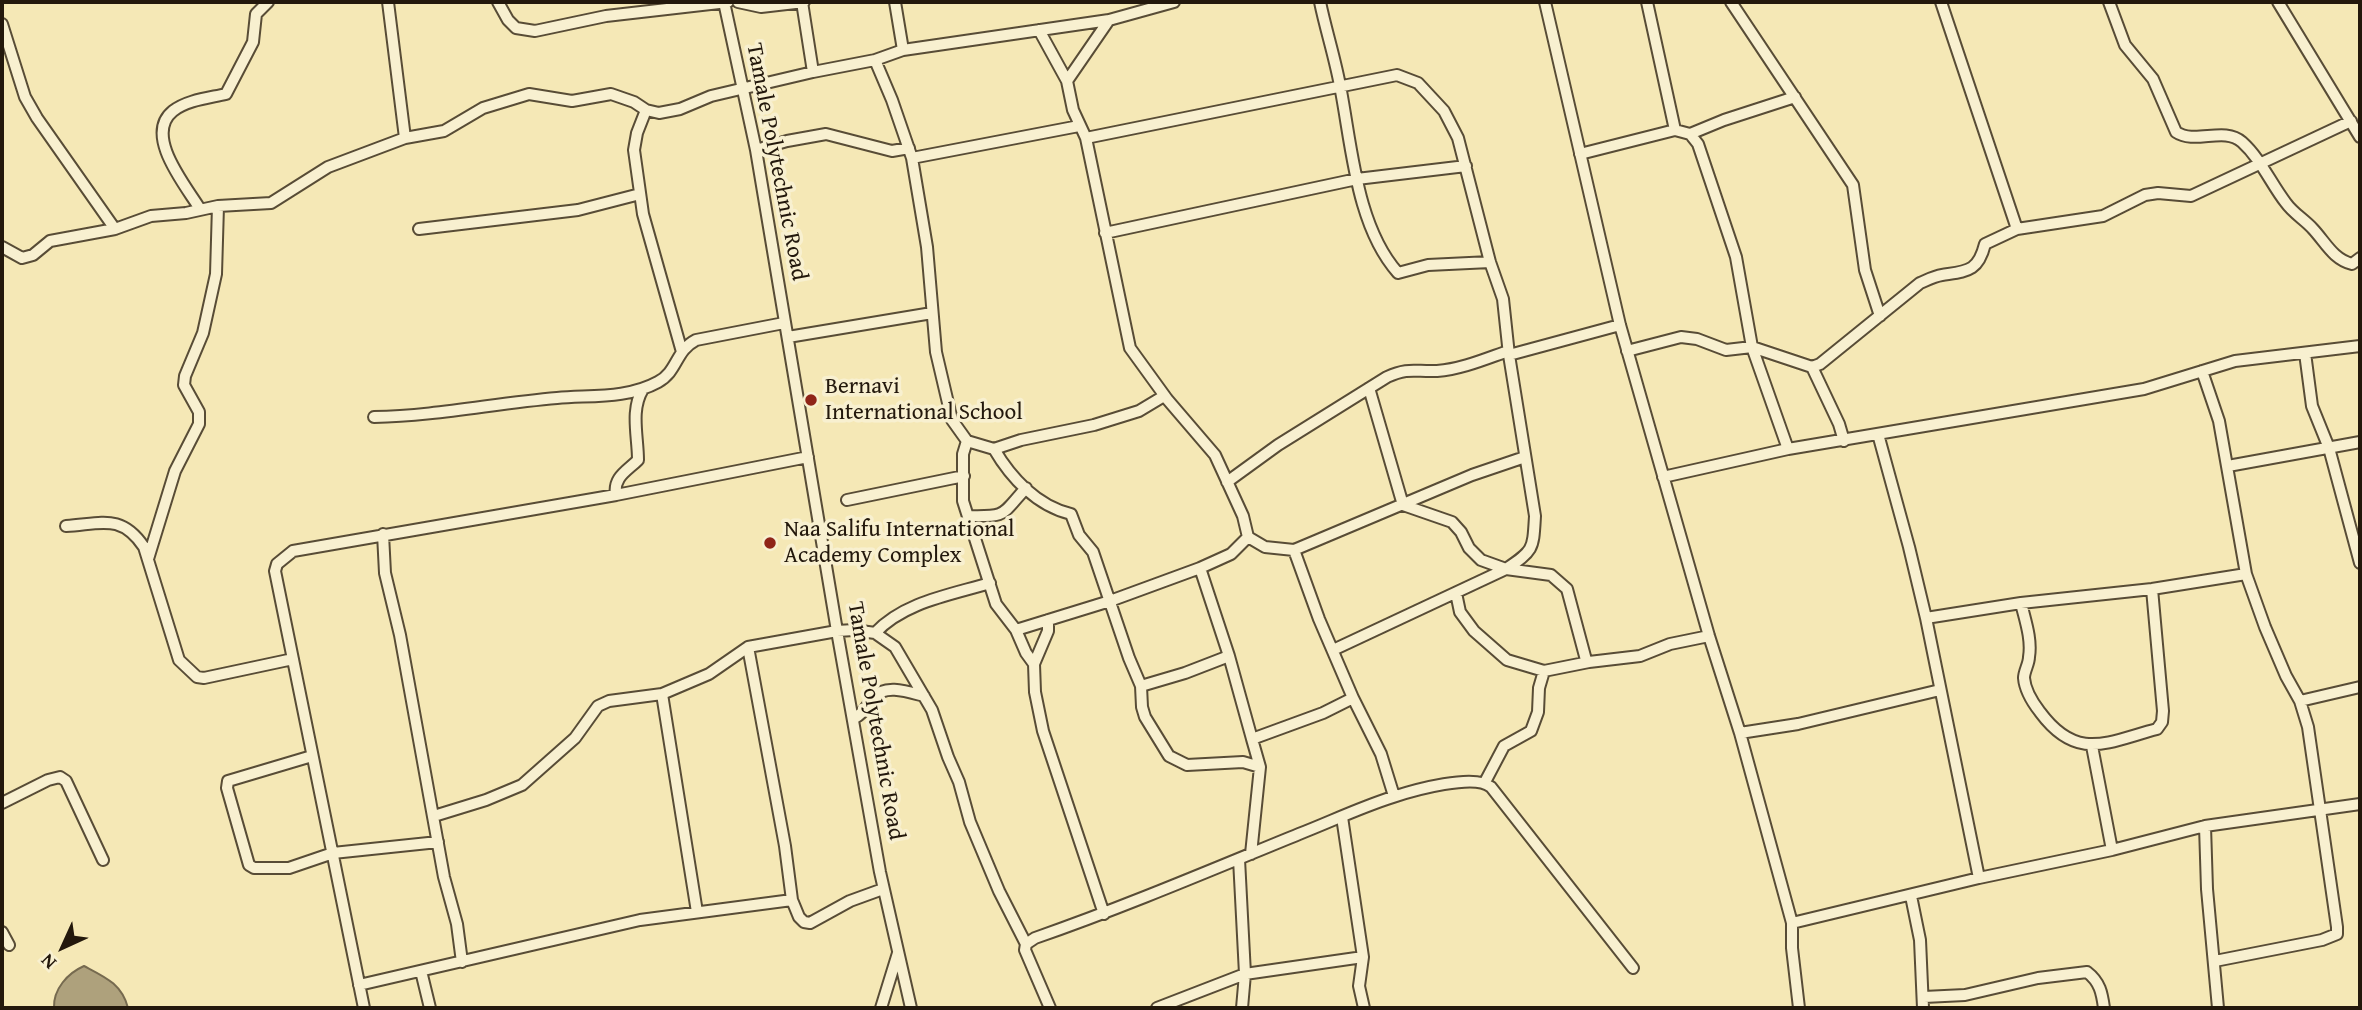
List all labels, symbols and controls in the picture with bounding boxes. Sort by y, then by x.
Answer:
street label: Tamale Polytechnic Road [739,41,813,283]
place label: Bernavi International School [825,373,1023,427]
marker: Bernavi International School [803,392,819,408]
place label: Naa Salifu International Academy Complex [784,516,1014,570]
marker: Naa Salifu International Academy Complex [762,535,778,551]
street label: Tamale Polytechnic Road [840,600,910,842]
north arrow [28,912,98,982]
text: N [34,947,63,976]

